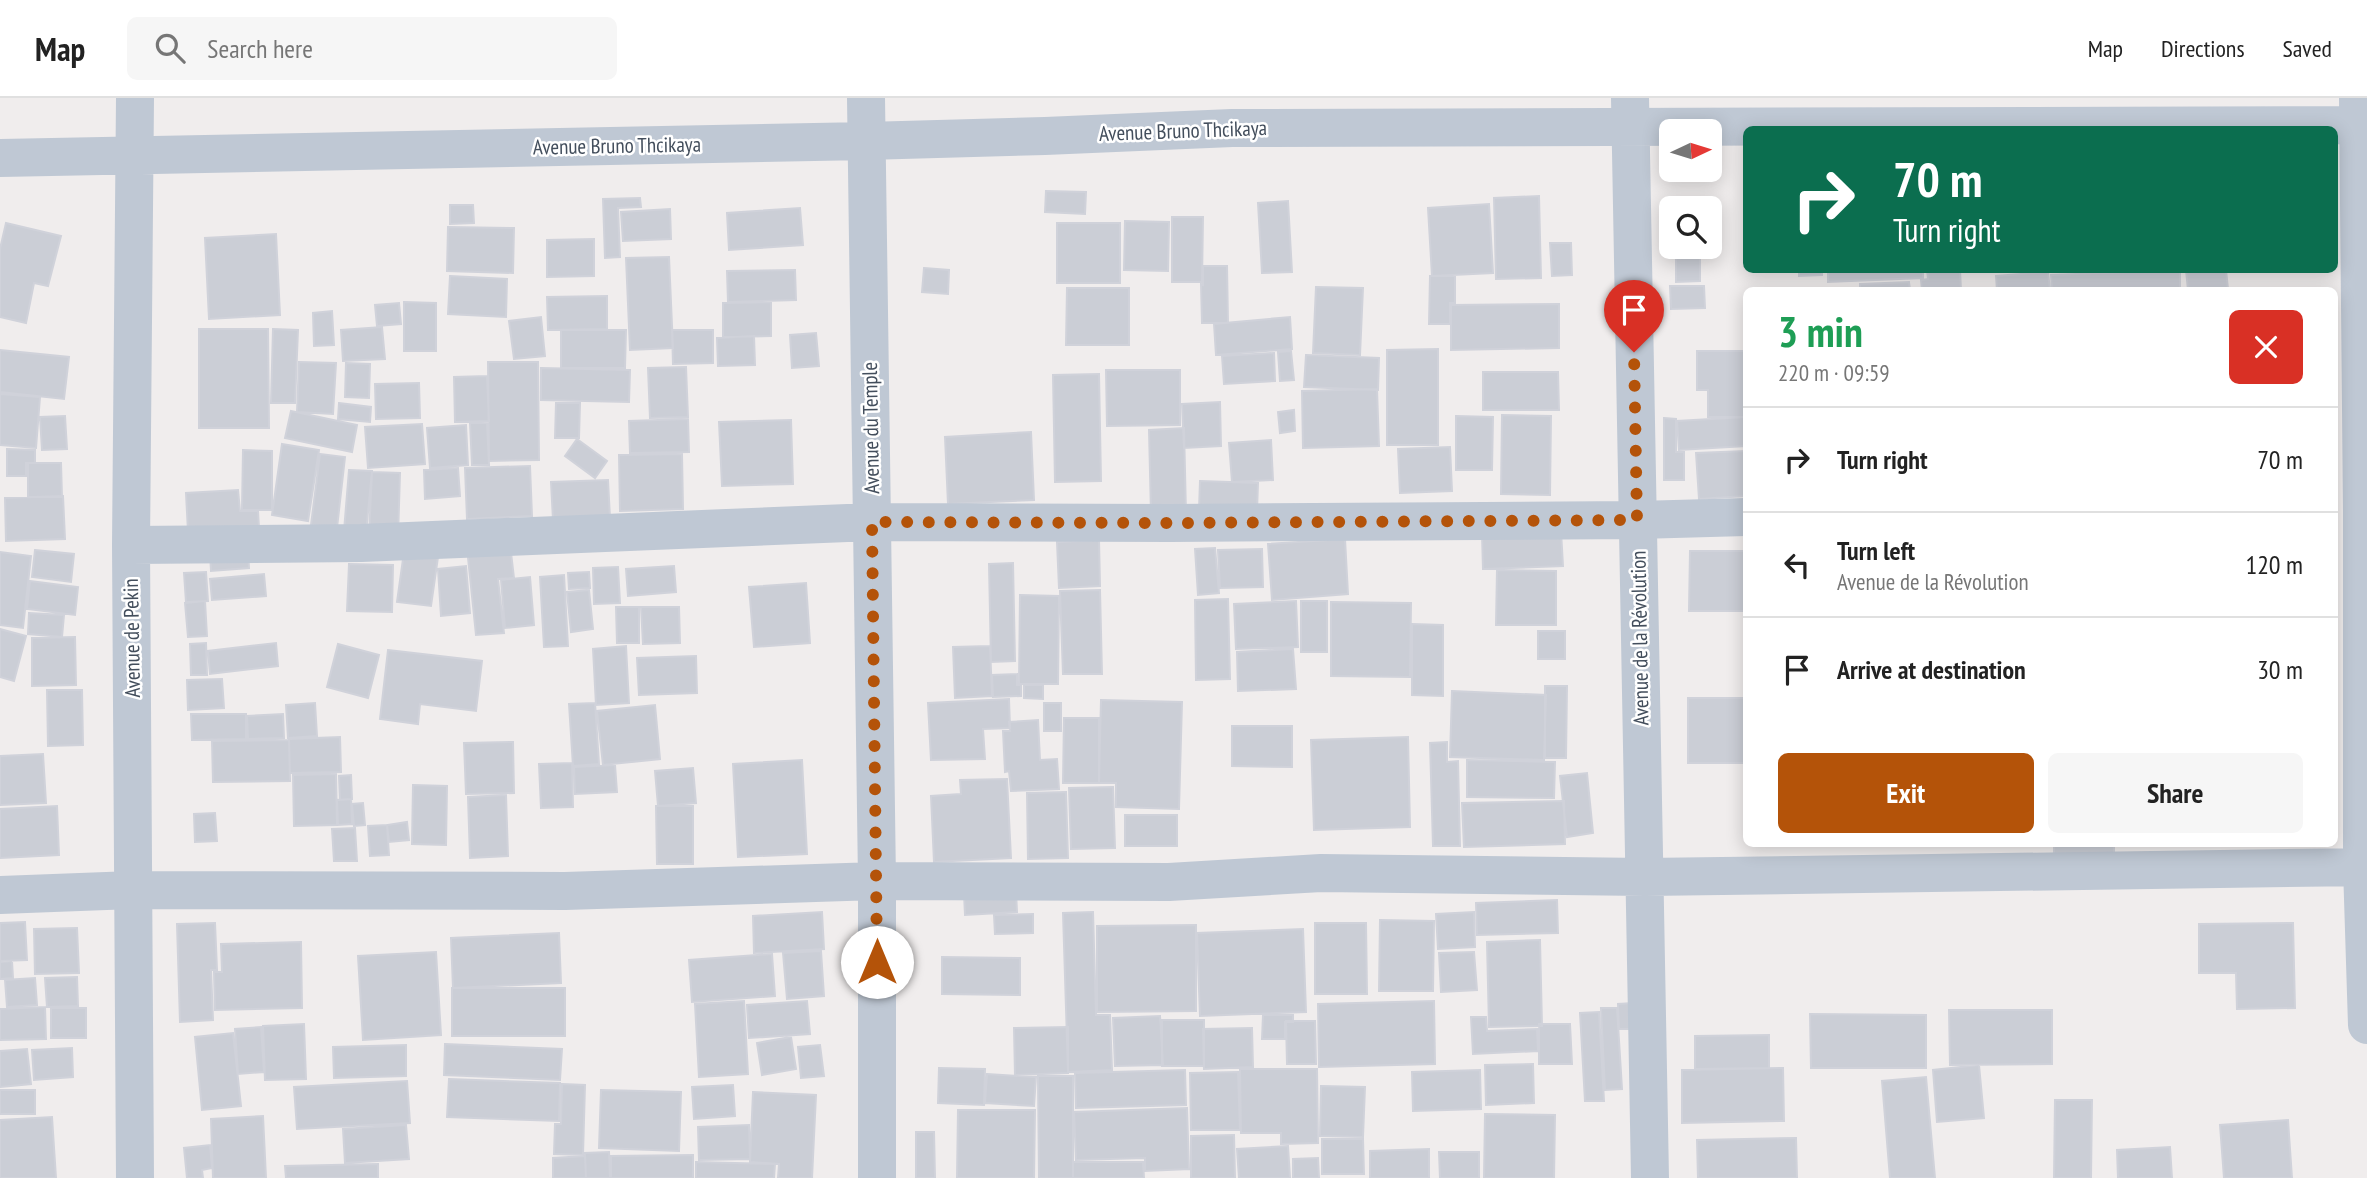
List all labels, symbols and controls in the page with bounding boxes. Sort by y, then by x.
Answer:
search box [127,17,617,80]
text: Map [35,27,85,70]
icon: search [151,29,189,67]
text: Search here [207,32,313,65]
text: Map [2088,33,2123,64]
text: Directions [2161,33,2245,64]
text: Saved [2283,33,2332,64]
street label: Avenue Bruno Thcikaya [1099,114,1267,147]
north arrow [1659,119,1722,182]
map controls [1659,119,1722,259]
street label: Avenue Bruno Thcikaya [533,131,701,160]
text: 70 m [1893,147,1982,211]
icon: right [1778,154,1869,245]
button: search [1659,196,1722,259]
text: Turn right [1893,209,2001,251]
pin [1604,280,1664,352]
icon: arrive [1615,291,1653,329]
text: 3 min [1778,304,1863,359]
button: close [2229,310,2303,384]
text: 220 m · 09:59 [1778,358,1890,387]
street label: Avenue du Temple [856,362,885,494]
icon: right [1778,441,1816,479]
text: Turn right [1837,443,1928,476]
text: 70 m [2257,443,2303,476]
text: Turn left [1837,534,1915,567]
icon: left [1778,546,1816,584]
text: 120 m [2245,548,2303,581]
street label: Avenue de la Révolution [1624,550,1655,726]
text: Avenue de la Révolution [1837,567,2029,596]
street label: Avenue de Pekin [117,578,146,698]
icon: arrive [1778,651,1816,689]
text: Arrive at destination [1837,653,2026,686]
text: 30 m [2257,653,2303,686]
button: Exit [1778,753,2034,833]
button: Share [2048,753,2303,833]
position arrow [840,925,914,999]

